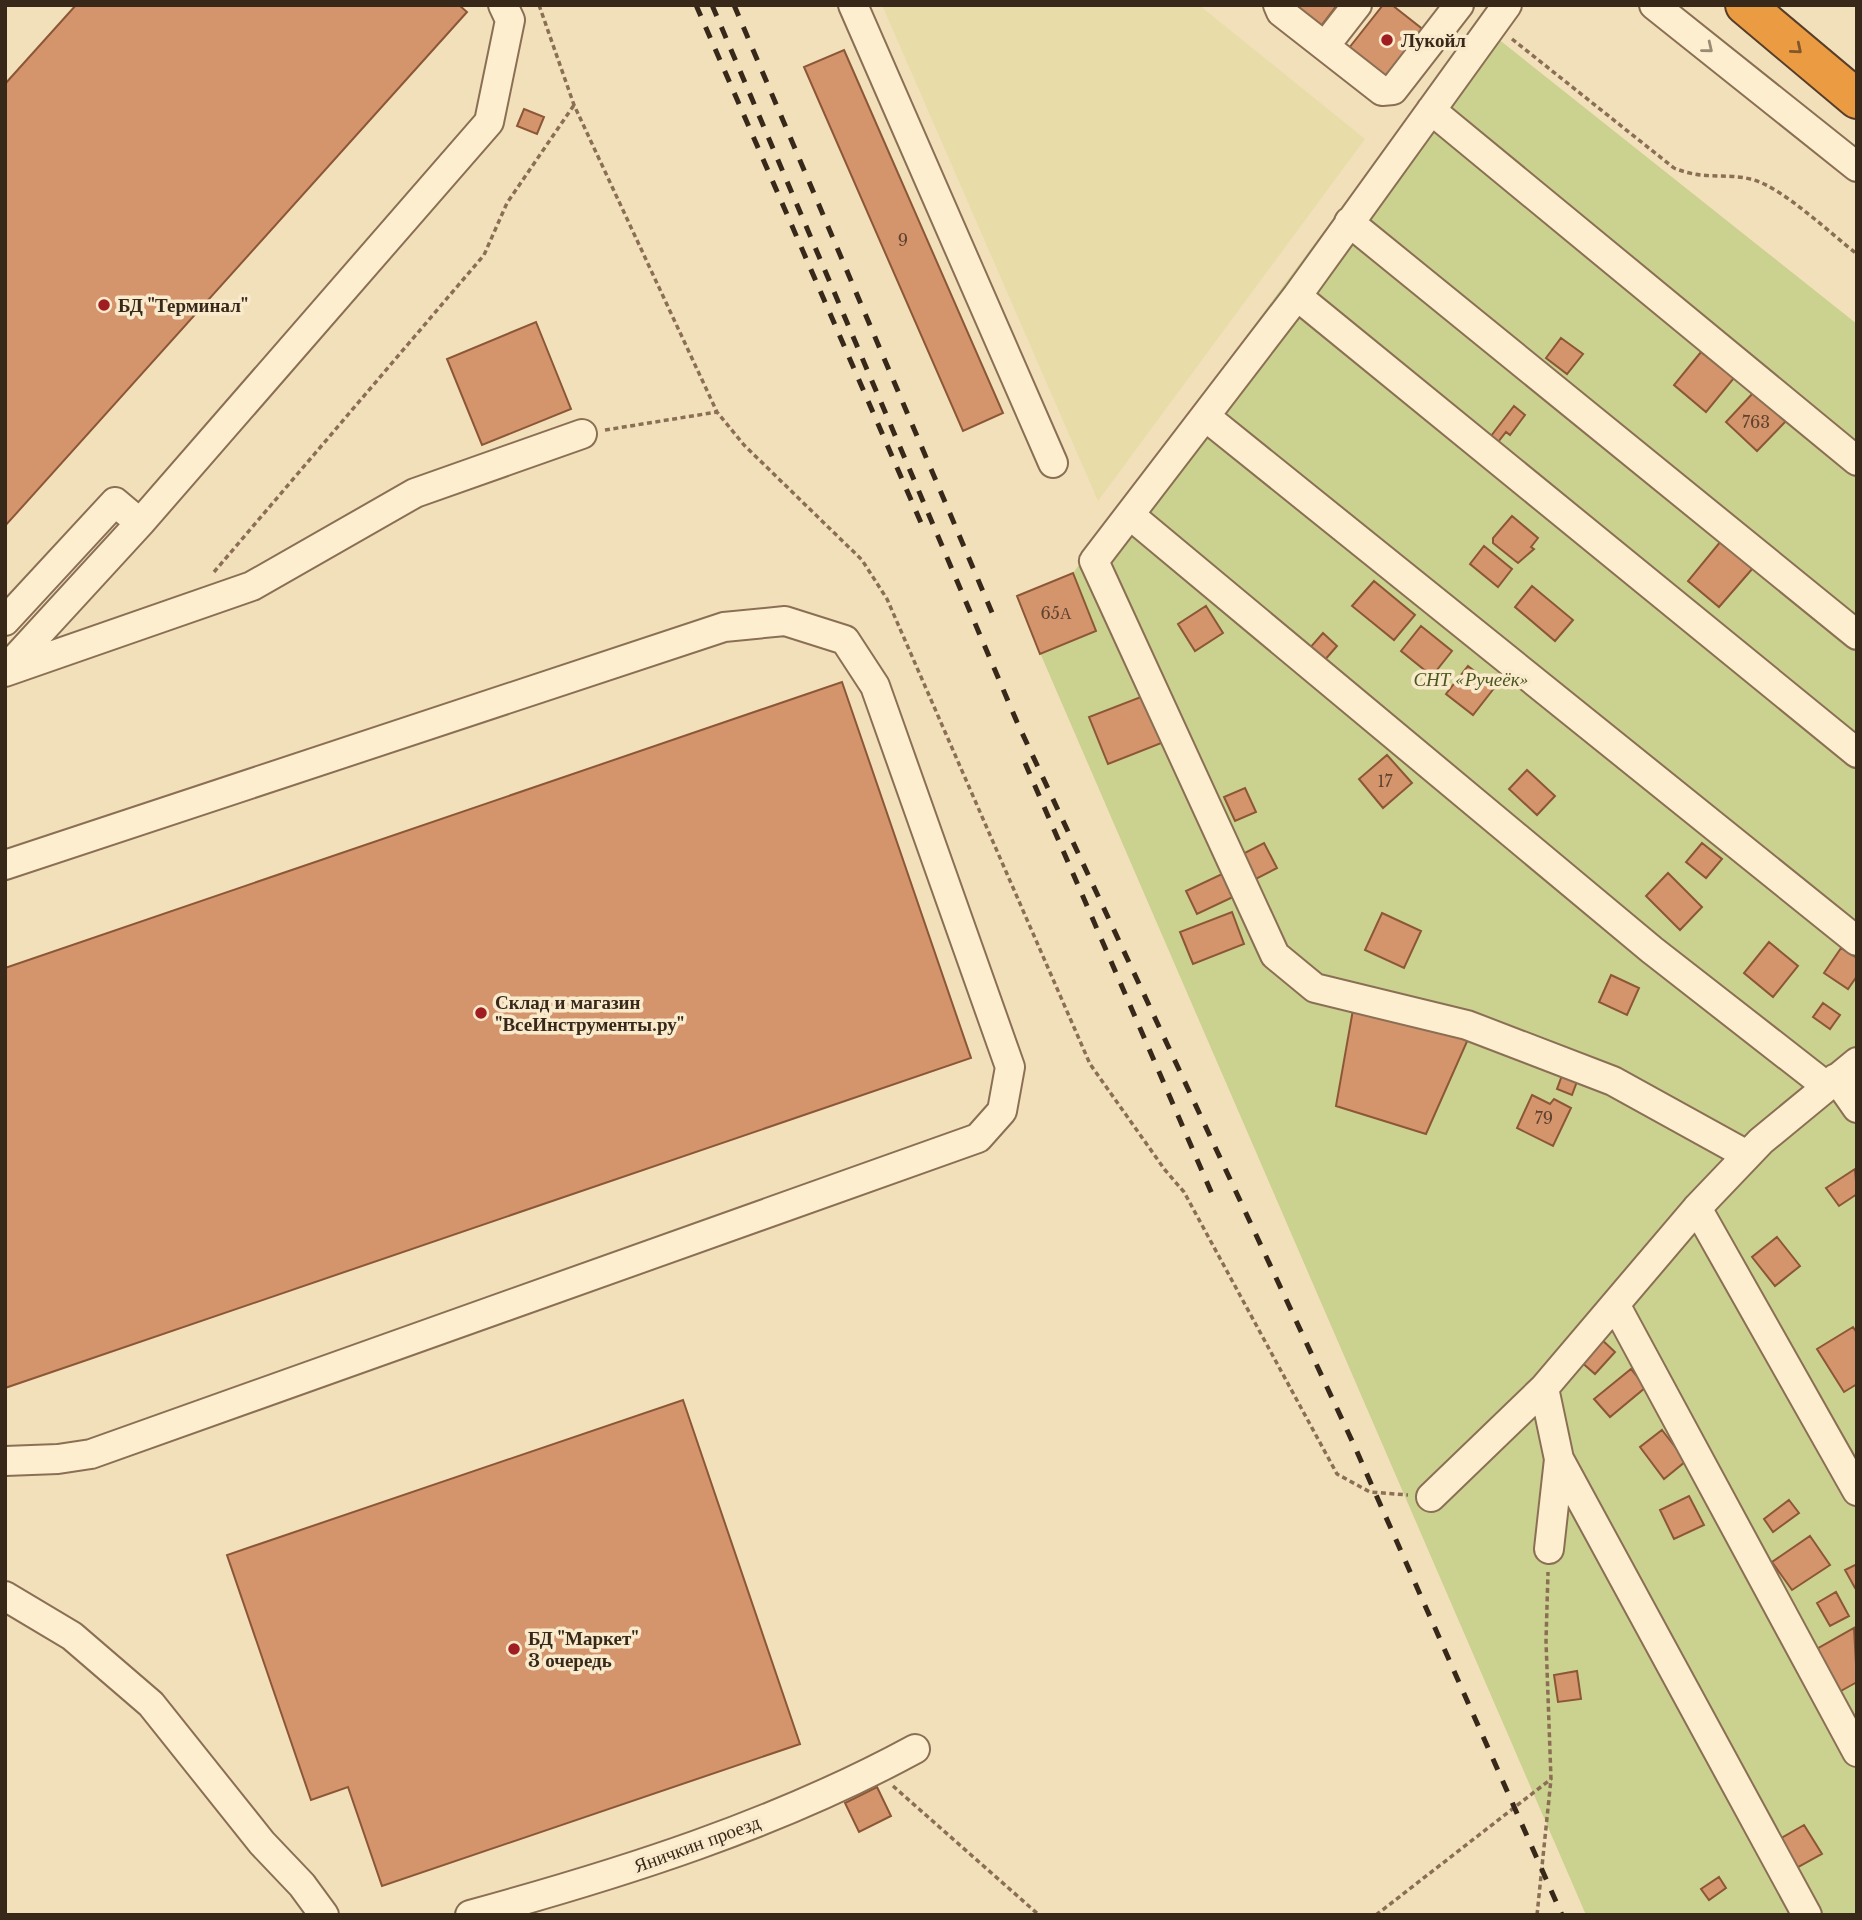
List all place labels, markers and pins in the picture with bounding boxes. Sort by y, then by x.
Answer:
place label: Лукойл [1401,29,1466,52]
marker: Лукойл [1379,32,1395,48]
place label: БД "Терминал" [118,294,248,317]
marker: БД "Терминал" [96,297,112,313]
place label: Склад и магазин "ВсеИнструменты.ру" [495,991,684,1036]
marker: Склад и магазин "ВсеИнструменты.ру" [473,1005,489,1021]
place label: БД "Маркет" 3 очередь [528,1627,639,1672]
marker: БД "Маркет" 3 очередь [506,1641,522,1657]

